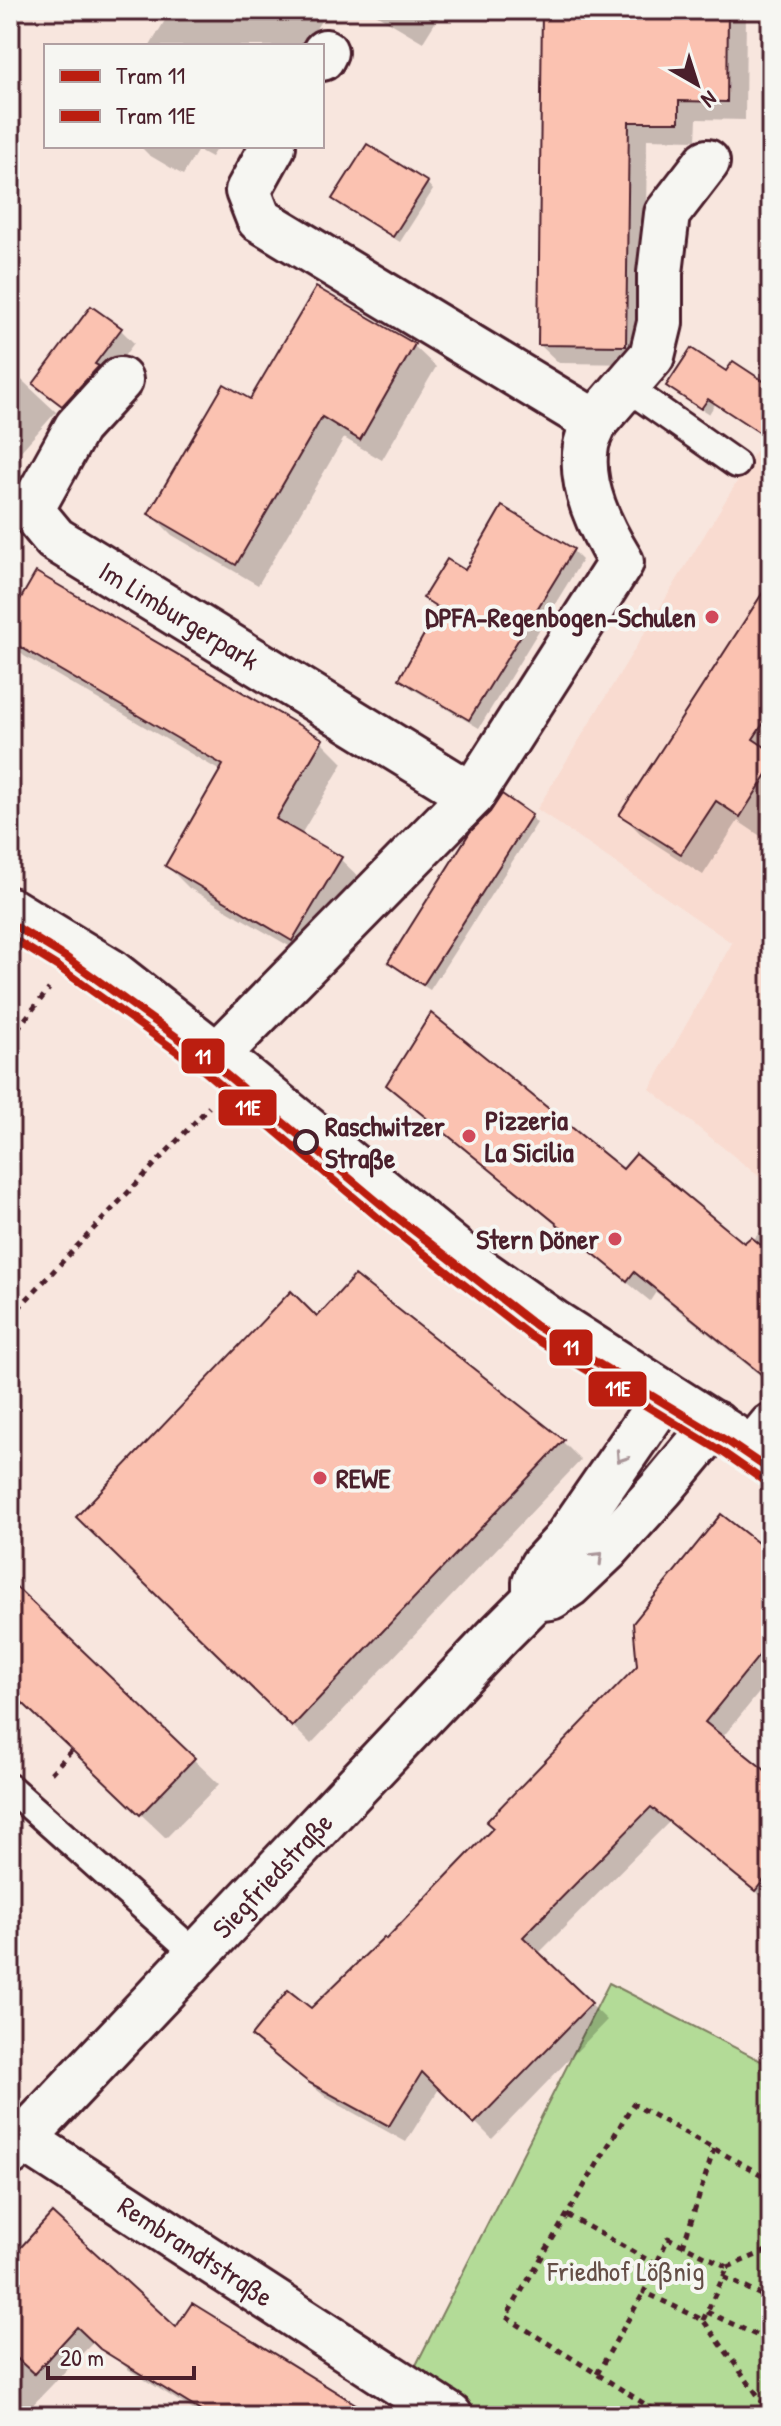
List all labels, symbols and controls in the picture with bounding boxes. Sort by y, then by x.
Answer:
legend [44,44,324,148]
north arrow [657,44,737,124]
text: Tram 11 [116,59,185,91]
text: N [695,84,724,115]
text: Tram 11E [116,99,196,131]
street label: Im Limburgerpark [92,552,267,679]
place label: DPFA-Regenbogen-Schulen [425,598,696,637]
marker: DPFA-Regenbogen-Schulen [703,608,721,626]
line badge: 11 [180,1037,226,1075]
text: 11 [195,1041,211,1071]
line badge: 11E [217,1088,278,1127]
text: 11E [235,1092,261,1122]
place label: Pizzeria La Sicilia [485,1101,574,1171]
place label: Raschwitzer Straße [325,1107,445,1178]
marker: Pizzeria La Sicilia [460,1127,478,1145]
marker: Raschwitzer Straße [294,1130,318,1154]
place label: Stern Döner [476,1220,599,1258]
marker: Stern Döner [606,1230,624,1248]
line badge: 11 [548,1328,594,1367]
text: 11 [563,1332,579,1362]
line badge: 11E [587,1370,648,1408]
text: 11E [605,1373,631,1403]
one-way arrow [616,1449,631,1463]
place label: REWE [336,1459,391,1497]
marker: REWE [311,1469,329,1487]
one-way arrow [589,1552,603,1566]
street label: Siegfriedstraße [203,1804,341,1946]
street label: Rembrandtstraße [111,2187,281,2315]
park label: Friedhof Lößnig [546,2252,705,2290]
scale bar [48,2330,194,2380]
text: 20 m [60,2341,104,2373]

